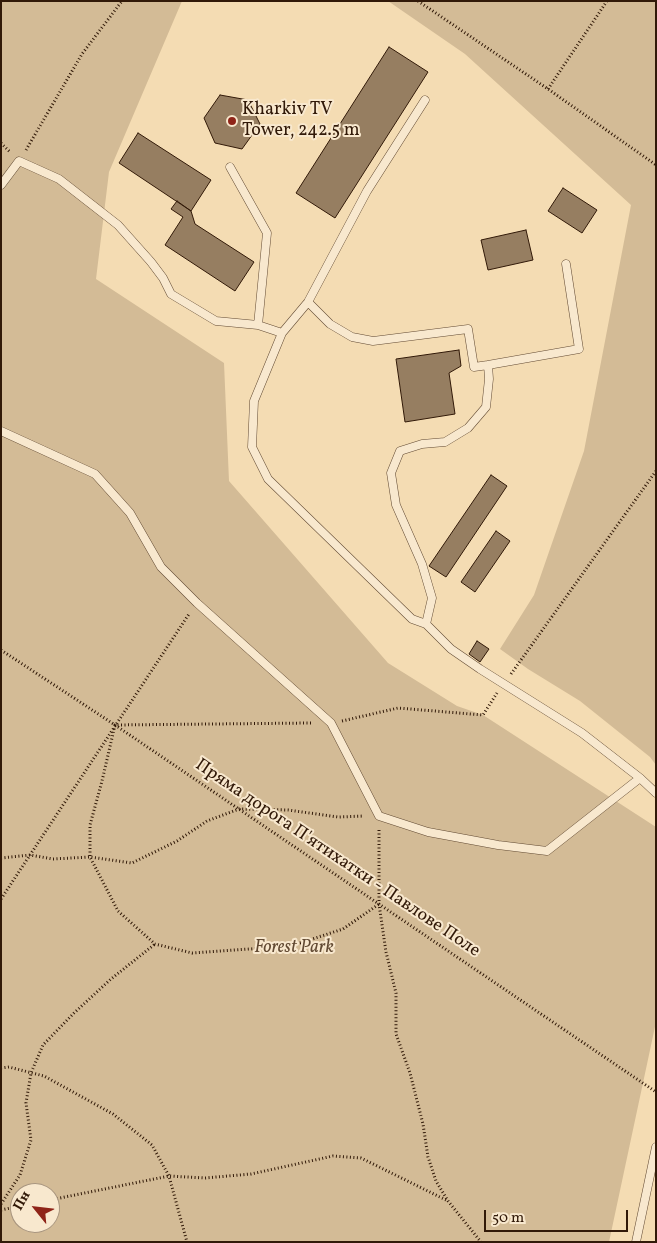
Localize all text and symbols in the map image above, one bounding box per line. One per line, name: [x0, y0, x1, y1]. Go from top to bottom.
place label: Kharkiv TV Tower, 242.5 m: [242, 100, 360, 142]
marker: Kharkiv TV Tower, 242.5 m: [226, 115, 238, 127]
street label: Пряма дорога П'ятихатки - Павлове Поле: [190, 755, 484, 963]
park label: Forest Park: [254, 938, 334, 960]
north arrow: [10, 1183, 60, 1233]
text: Пн: [9, 1188, 35, 1214]
scale bar: [487, 1200, 631, 1232]
text: 50 m: [492, 1208, 524, 1229]

